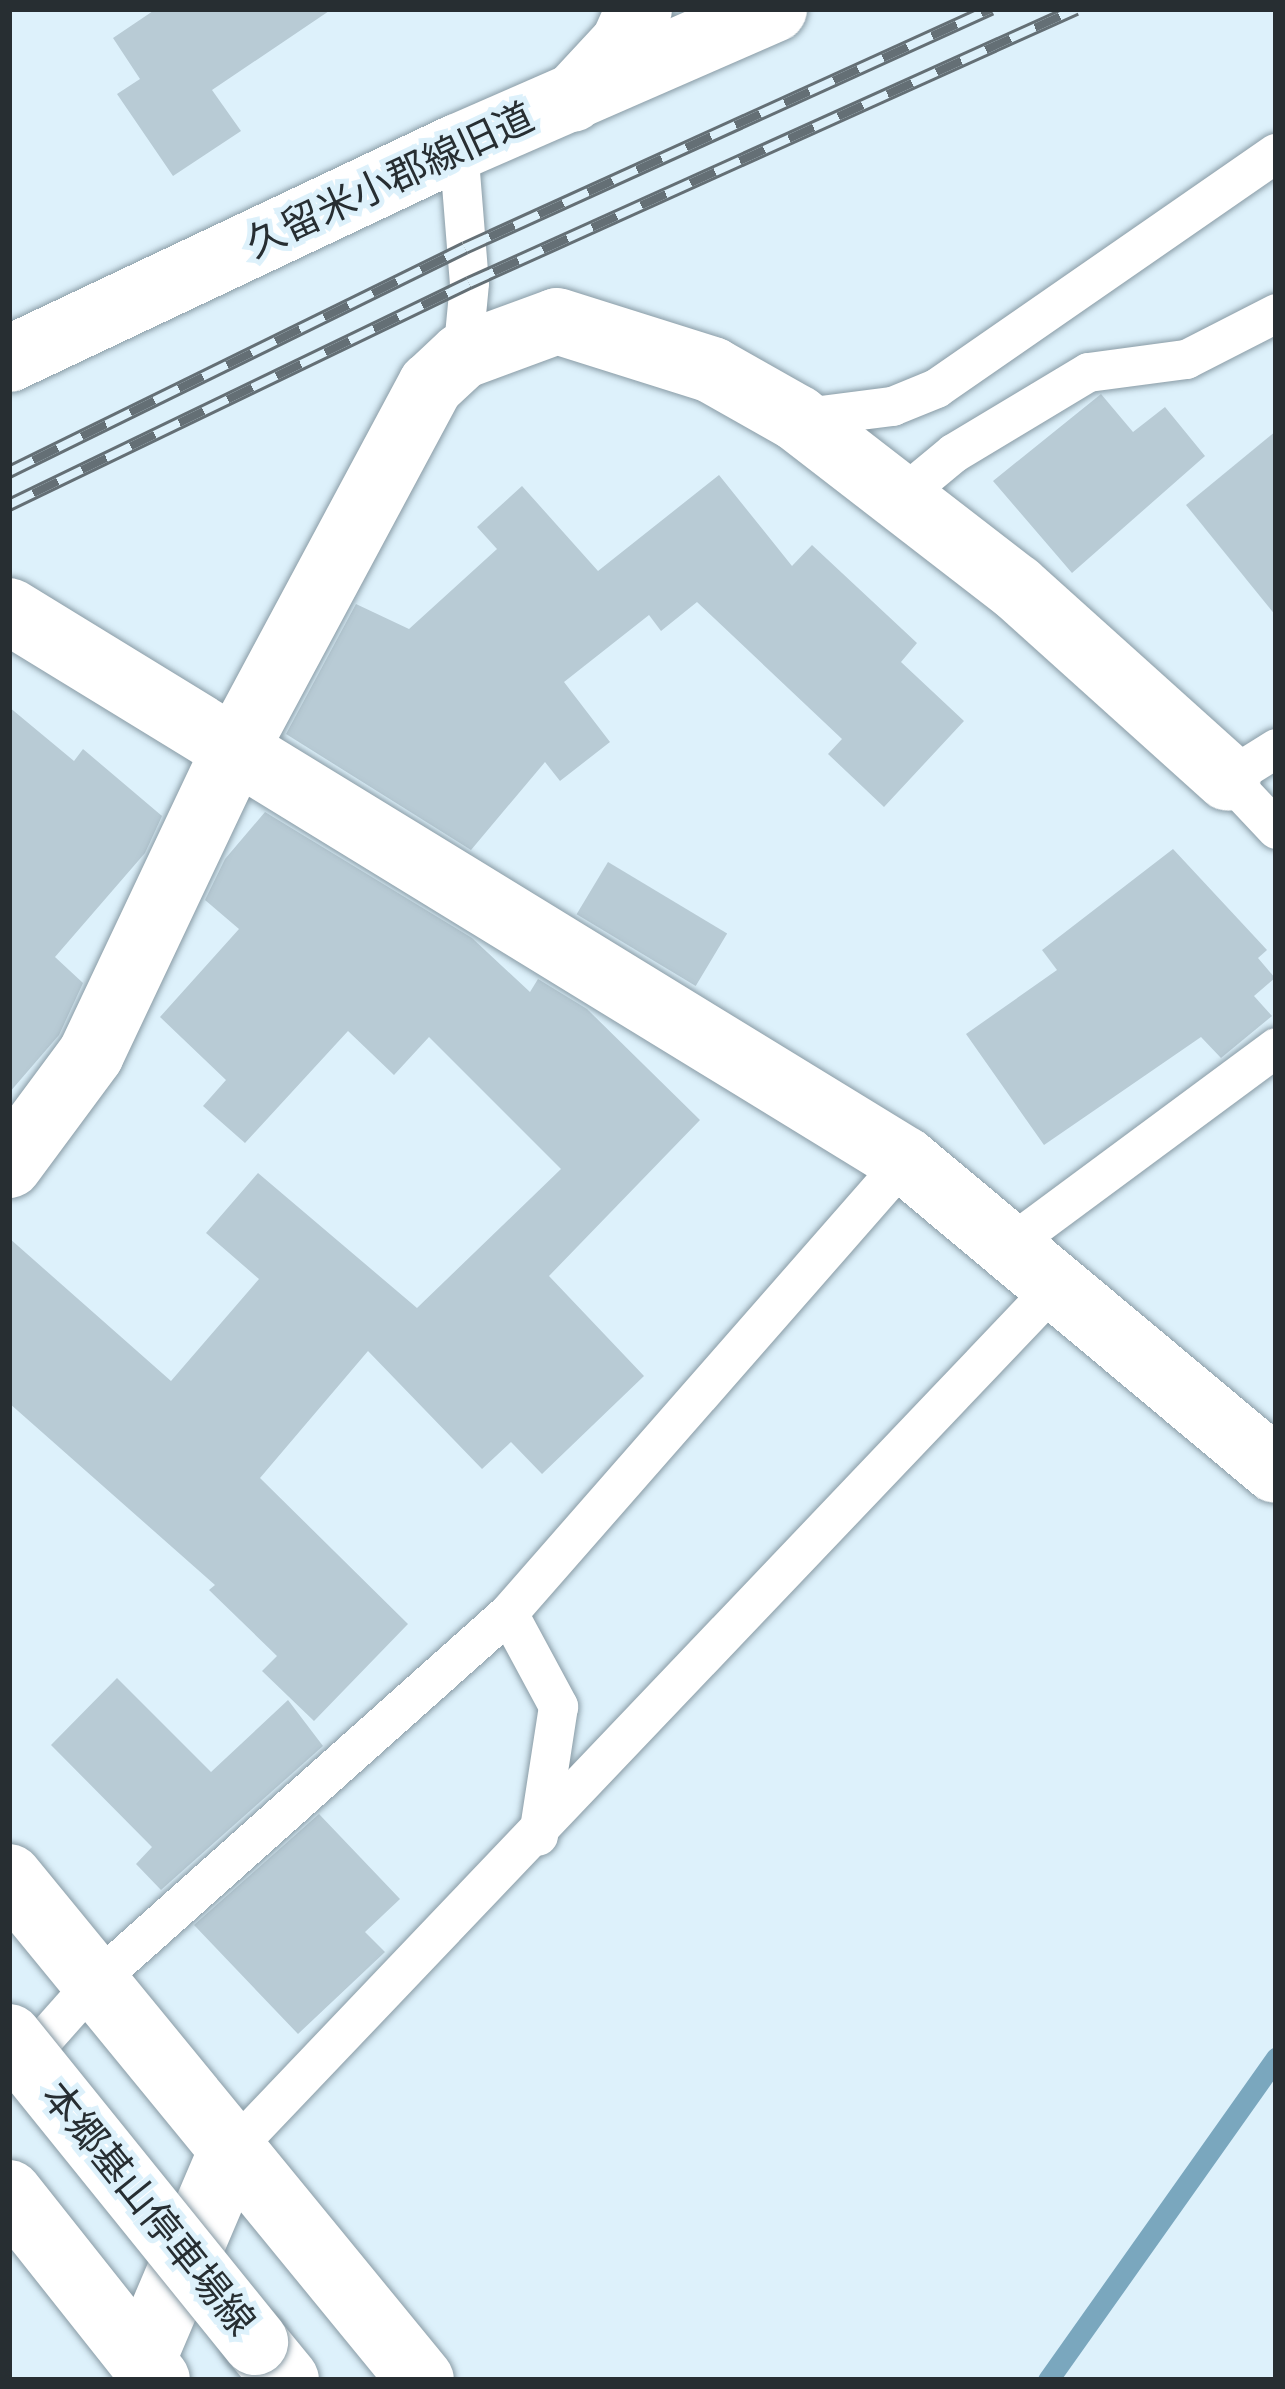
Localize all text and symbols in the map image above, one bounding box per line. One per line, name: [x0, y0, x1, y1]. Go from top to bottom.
street label: 久留米小郡線旧道: [239, 94, 541, 268]
street label: 本郷基山停車場線: [32, 2073, 264, 2345]

